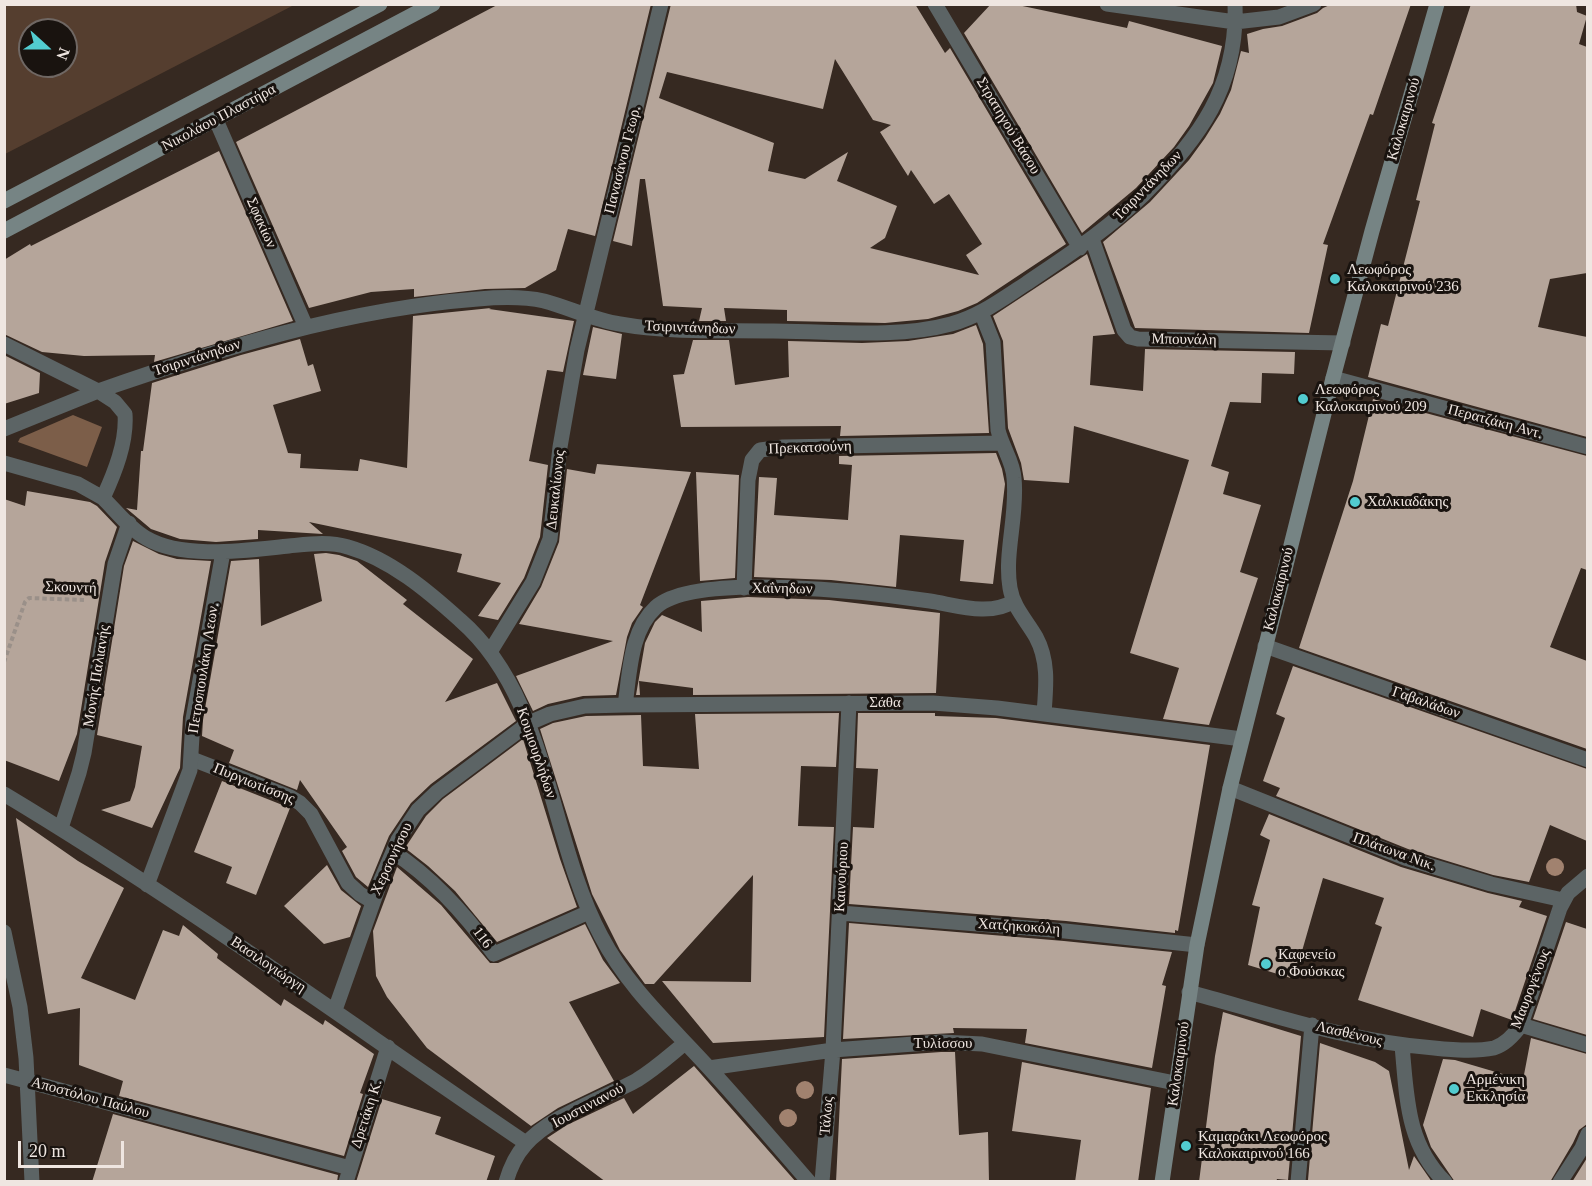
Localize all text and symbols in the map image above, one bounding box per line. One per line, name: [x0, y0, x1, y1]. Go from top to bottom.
north arrow: [18, 18, 78, 78]
text: N: [53, 45, 73, 62]
street label: Στρατηγού Βάσου: [972, 74, 1044, 178]
street label: Καλοκαιρινού: [1384, 75, 1424, 163]
street label: Νικολάου Πλαστήρα: [159, 80, 279, 156]
street label: Πανασάνου Γεωρ.: [601, 104, 645, 216]
street label: Τσιριντάνηδων: [1110, 147, 1186, 225]
street label: Σφακίων: [242, 195, 280, 251]
place label: Λεωφόρος Καλοκαιρινού 236: [1347, 261, 1459, 296]
marker: Λεωφόρος Καλοκαιρινού 236: [1328, 272, 1342, 286]
street label: Τσιριντάνηδων: [644, 317, 736, 339]
street label: Μπουνάλη: [1151, 330, 1217, 350]
street label: Τσιριντάνηδων: [151, 335, 243, 381]
place label: Λεωφόρος Καλοκαιρινού 209: [1315, 381, 1427, 416]
marker: Λεωφόρος Καλοκαιρινού 209: [1296, 392, 1310, 406]
street label: Περατζάκη Αντ.: [1446, 401, 1544, 443]
street label: Πρεκατσούνη: [768, 438, 852, 458]
street label: Δευκαλίωνος: [543, 449, 569, 531]
place label: Χαλκιαδάκης: [1367, 493, 1449, 511]
marker: Χαλκιαδάκης: [1348, 495, 1362, 509]
street label: Καλοκαιρινού: [1260, 545, 1298, 633]
street label: Σκουντή: [45, 578, 97, 598]
street label: Χαΐνηδων: [751, 579, 813, 599]
street label: Πετροπουλάκη Λεων.: [185, 601, 223, 735]
street label: Μονής Παλιανής: [80, 624, 114, 728]
street label: Γαβαλάδων: [1390, 683, 1462, 723]
street label: Σάθα: [869, 694, 901, 712]
street label: Κουμουρλήδων: [512, 705, 560, 801]
street label: Πυργιωτίσσης: [211, 759, 297, 809]
street label: Χερσονήσου: [367, 820, 417, 898]
street label: Πλάτωνα Νικ.: [1350, 829, 1438, 875]
street label: Καινούριου: [831, 841, 853, 913]
street label: Χατζηκοκόλη: [977, 915, 1061, 939]
street label: 116: [468, 924, 496, 952]
street label: Βασιλογιώργη: [227, 933, 309, 997]
place label: Καφενείο ο Φούσκας: [1278, 946, 1344, 981]
street label: Μαυρογένους: [1508, 946, 1554, 1032]
marker: Καφενείο ο Φούσκας: [1259, 957, 1273, 971]
street label: Λασθένους: [1314, 1018, 1384, 1050]
street label: Καλοκαιρινού: [1164, 1020, 1194, 1108]
street label: Τυλίσσου: [914, 1035, 972, 1053]
place label: Αρμένικη Εκκλησία: [1466, 1071, 1525, 1106]
street label: Αποστόλου Παύλου: [29, 1074, 151, 1122]
street label: Δρετάκη Κ.: [347, 1077, 387, 1151]
street label: Ιουστινιανού: [549, 1080, 627, 1132]
marker: Αρμένικη Εκκλησία: [1447, 1082, 1461, 1096]
street label: Τάλως: [816, 1096, 838, 1136]
place label: Καμαράκι Λεωφόρος Καλοκαιρινού 166: [1198, 1128, 1327, 1163]
scale bar: [21, 1129, 128, 1167]
marker: Καμαράκι Λεωφόρος Καλοκαιρινού 166: [1179, 1139, 1193, 1153]
text: 20 m: [29, 1141, 66, 1161]

